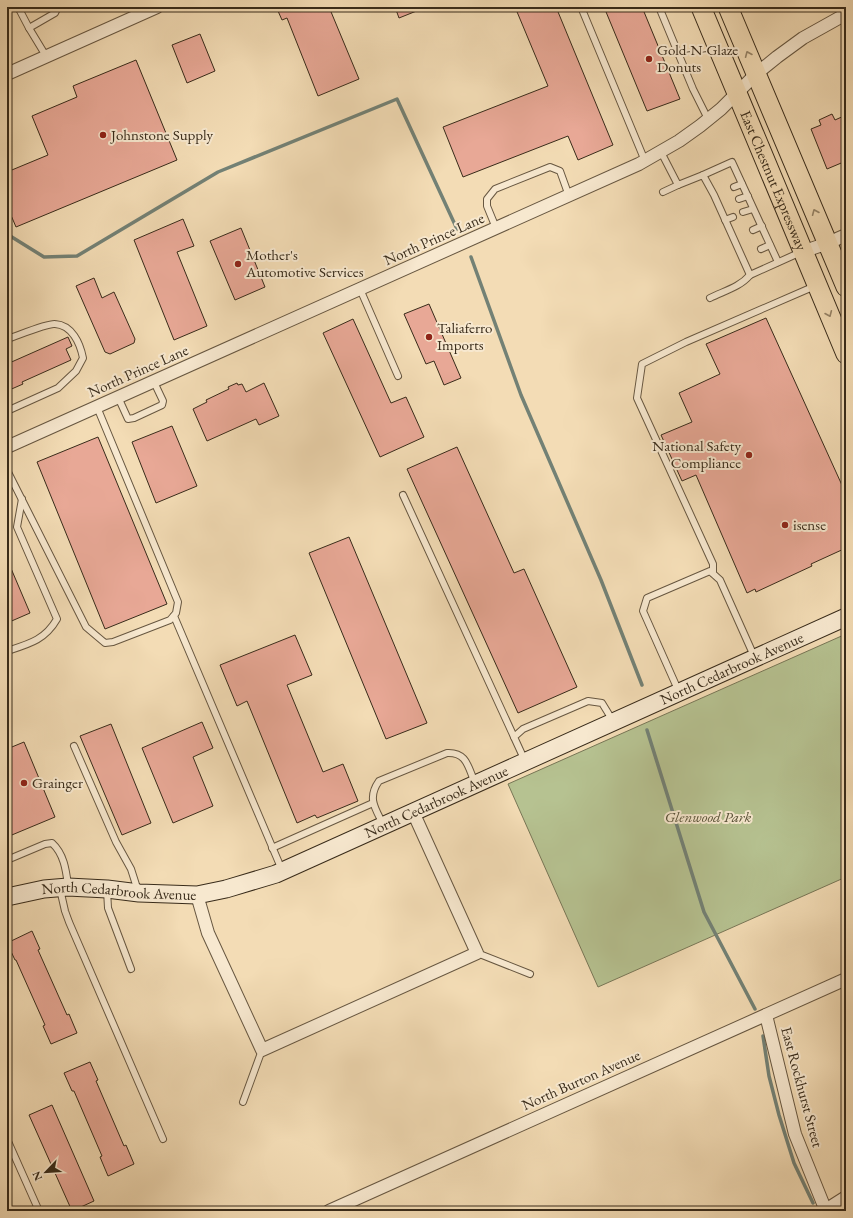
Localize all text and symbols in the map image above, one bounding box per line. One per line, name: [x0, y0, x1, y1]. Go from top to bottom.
place label: Gold-N-Glaze Donuts: [657, 40, 738, 76]
one-way arrow: [744, 51, 752, 58]
marker: Gold-N-Glaze Donuts: [644, 54, 654, 64]
street label: East Chestnut Expressway: [736, 107, 812, 253]
place label: Johnstone Supply: [109, 125, 214, 144]
marker: Johnstone Supply: [98, 130, 108, 140]
street label: North Prince Lane: [381, 208, 487, 269]
one-way arrow: [812, 209, 820, 217]
place label: Mother's Automotive Services: [245, 245, 364, 281]
marker: Mother's Automotive Services: [233, 259, 243, 269]
one-way arrow: [824, 310, 832, 318]
place label: Taliaferro Imports: [437, 318, 492, 354]
marker: Taliaferro Imports: [424, 332, 434, 342]
street label: North Prince Lane: [85, 340, 191, 401]
place label: National Safety Compliance: [652, 436, 741, 472]
marker: National Safety Compliance: [744, 450, 754, 460]
place label: isense: [793, 515, 826, 534]
marker: isense: [780, 520, 790, 530]
street label: North Cedarbrook Avenue: [657, 627, 806, 709]
street label: North Cedarbrook Avenue: [361, 761, 511, 842]
place label: Grainger: [32, 773, 83, 792]
marker: Grainger: [19, 778, 29, 788]
park label: Glenwood Park: [665, 807, 751, 826]
street label: North Cedarbrook Avenue: [41, 877, 197, 904]
street label: East Rockhurst Street: [777, 1025, 828, 1150]
street label: North Burton Avenue: [519, 1045, 643, 1114]
north arrow: [26, 1152, 66, 1192]
text: N: [29, 1169, 45, 1183]

